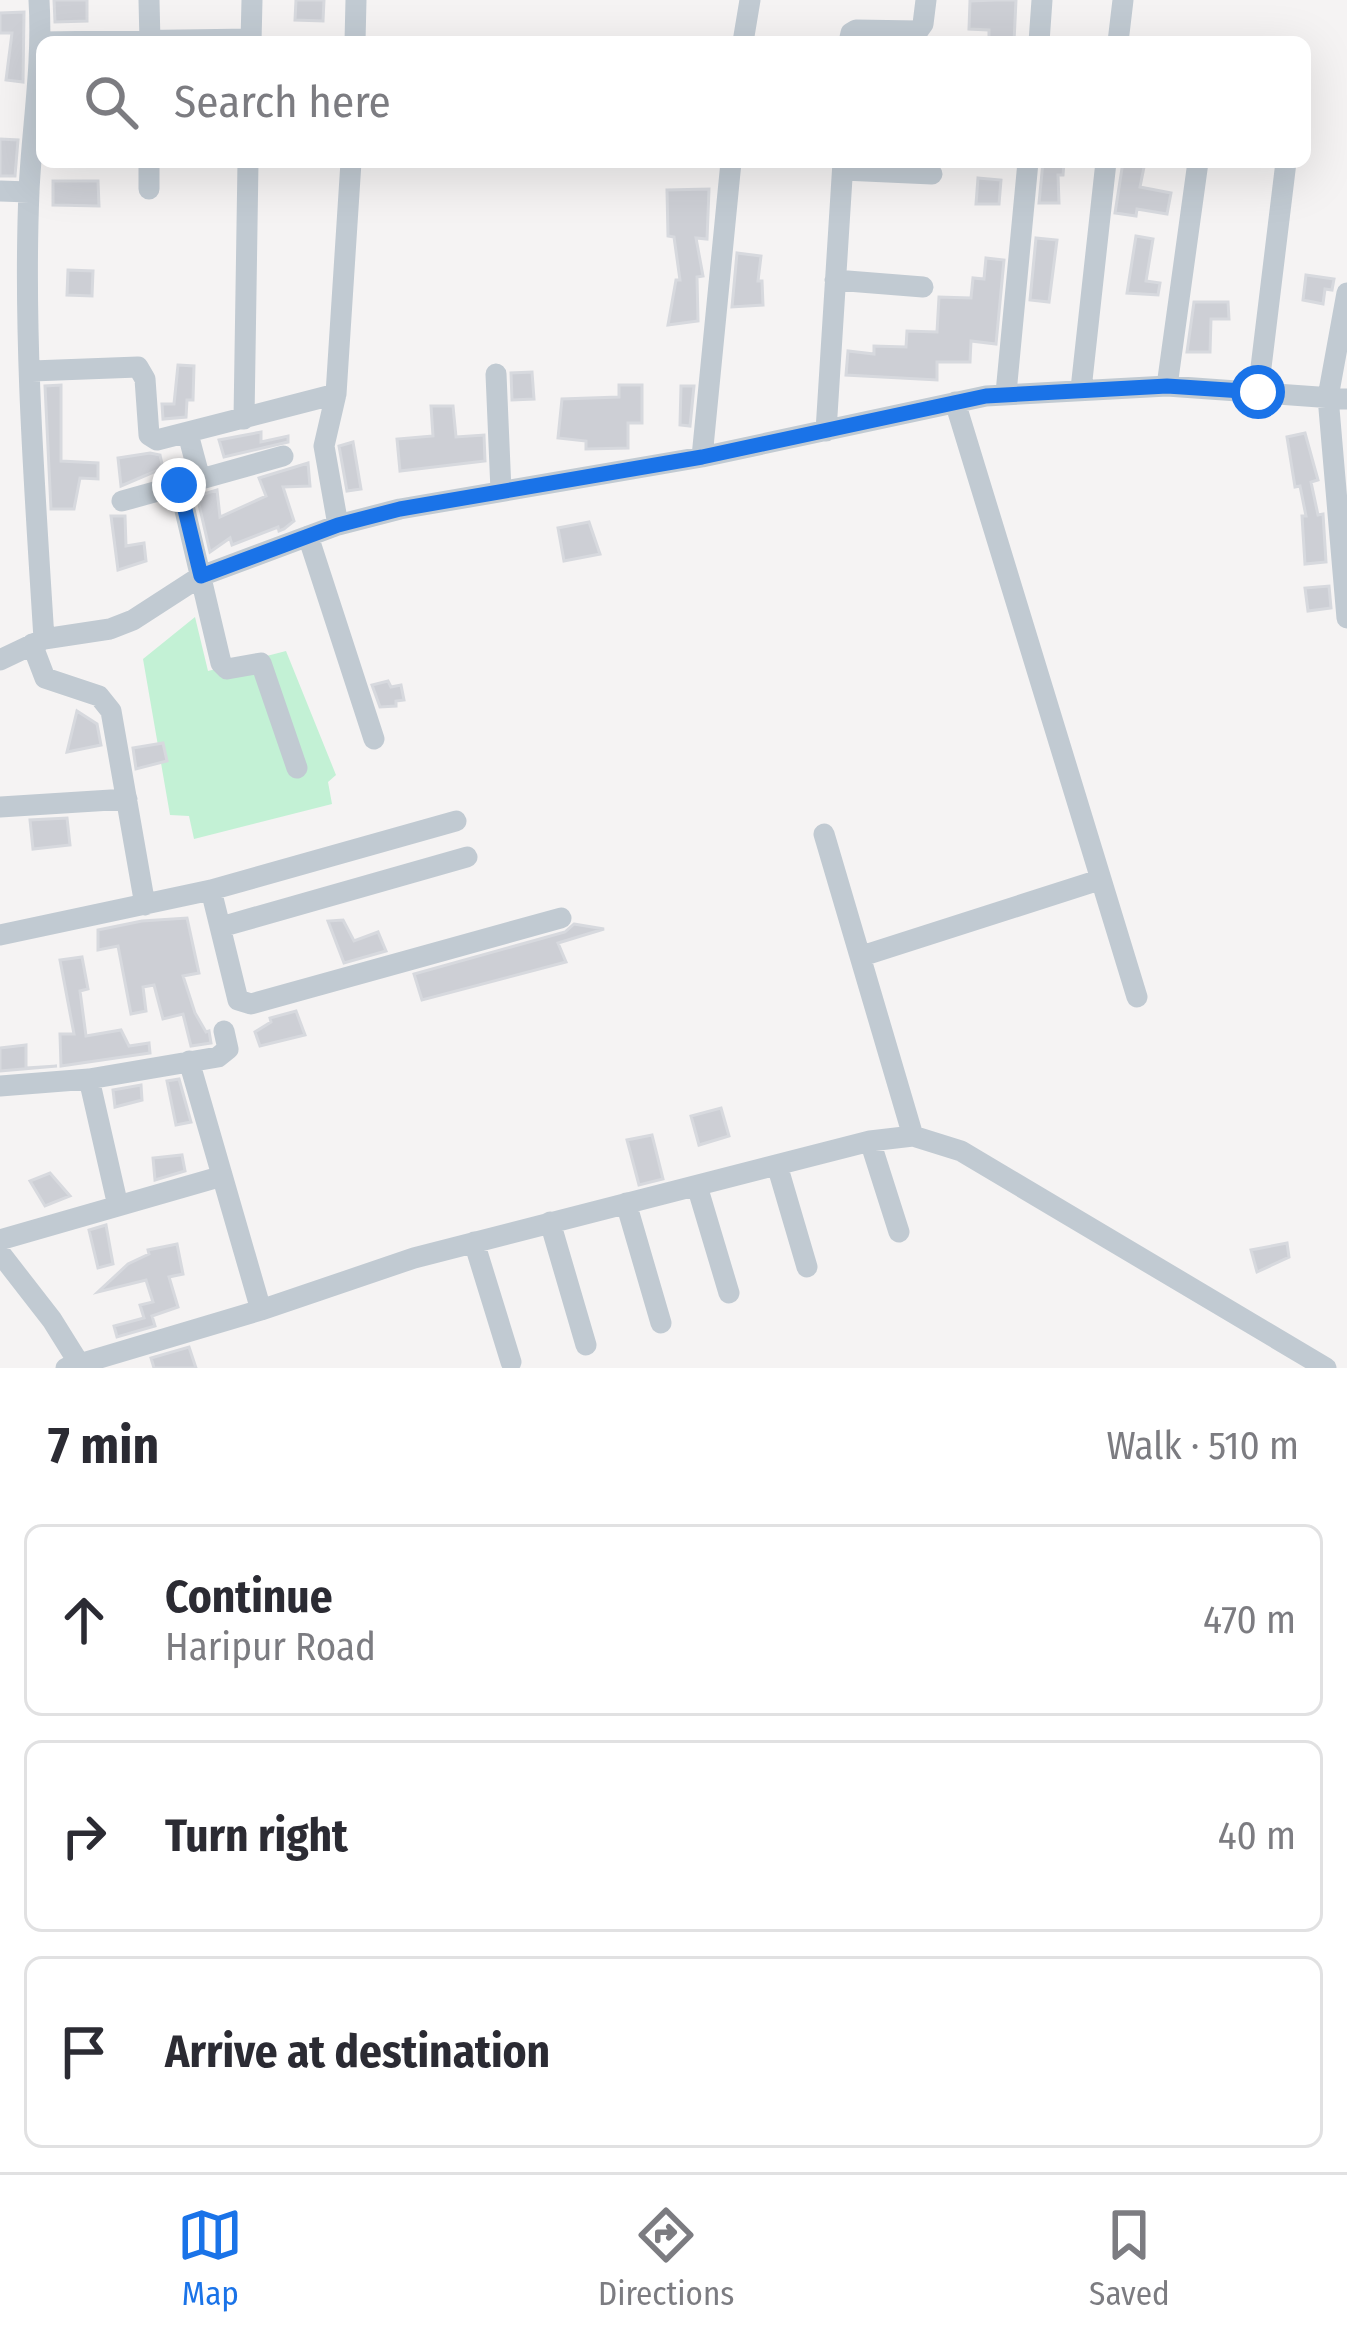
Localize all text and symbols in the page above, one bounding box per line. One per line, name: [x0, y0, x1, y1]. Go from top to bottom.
search box: [36, 36, 1311, 168]
icon: search: [78, 69, 144, 135]
text: Search here: [174, 75, 391, 129]
route start: [1231, 365, 1285, 419]
route end: [152, 458, 206, 512]
text: 7 min: [48, 1415, 159, 1477]
text: Walk · 510 m: [1106, 1423, 1299, 1469]
text: Continue: [165, 1570, 333, 1624]
icon: ahead: [51, 1587, 117, 1653]
text: 470 m: [1203, 1597, 1296, 1643]
text: Haripur Road: [165, 1624, 376, 1670]
icon: right: [51, 1803, 117, 1869]
text: Turn right: [165, 1809, 348, 1863]
text: 40 m: [1218, 1813, 1296, 1859]
icon: arrive: [51, 2019, 117, 2085]
text: Arrive at destination: [165, 2025, 550, 2079]
tab: Map: [177, 2202, 243, 2314]
tab: Directions: [598, 2202, 734, 2314]
tab: Saved: [1089, 2202, 1170, 2314]

